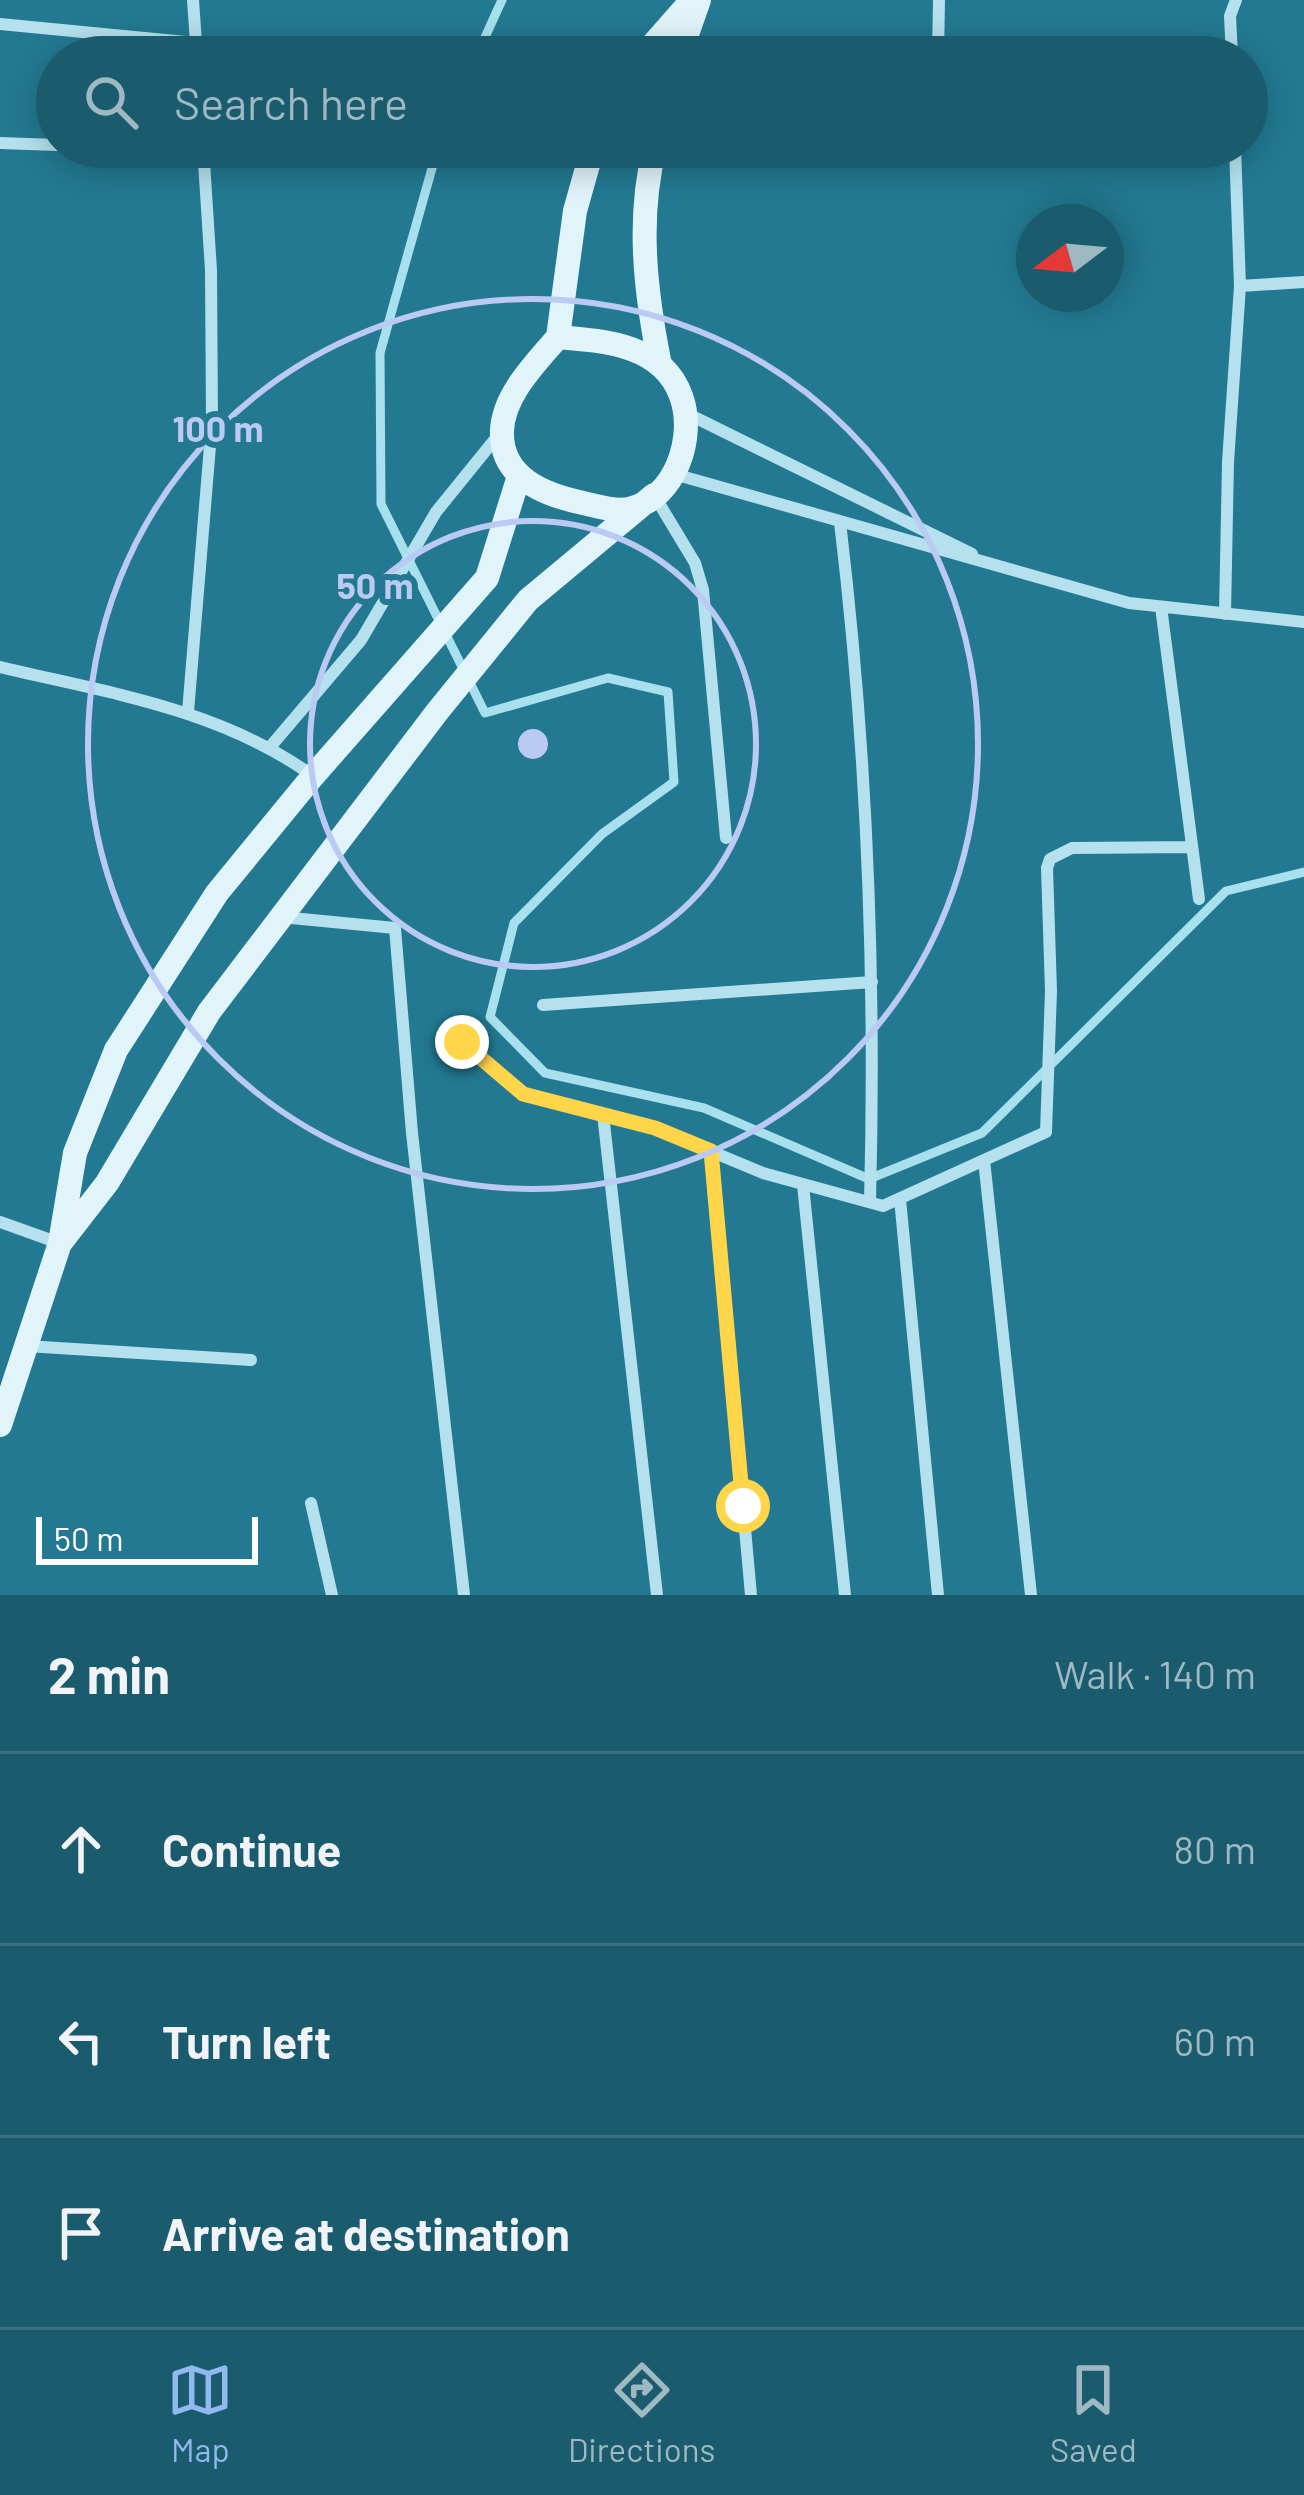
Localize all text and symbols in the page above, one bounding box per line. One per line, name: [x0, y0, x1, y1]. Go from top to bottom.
search box: [36, 36, 1268, 168]
icon: search: [78, 69, 144, 135]
text: Search here: [174, 75, 408, 129]
north arrow: [1016, 204, 1124, 312]
text: 100 m: [172, 406, 264, 449]
text: 50 m: [336, 563, 414, 606]
centre of rings: [512, 723, 554, 765]
route end: [435, 1015, 489, 1069]
route start: [716, 1479, 770, 1533]
scale bar: [36, 1511, 258, 1564]
text: 50 m: [54, 1518, 124, 1558]
text: 2 min: [48, 1643, 170, 1704]
text: Walk · 140 m: [1054, 1650, 1256, 1697]
icon: ahead: [48, 1816, 114, 1882]
text: Continue: [162, 1822, 341, 1876]
text: 80 m: [1174, 1825, 1256, 1872]
icon: left: [48, 2008, 114, 2074]
text: Turn left: [162, 2014, 331, 2068]
text: 60 m: [1174, 2017, 1256, 2064]
icon: arrive: [48, 2200, 114, 2266]
text: Arrive at destination: [162, 2206, 570, 2260]
tab: Map: [167, 2357, 233, 2469]
tab: Directions: [568, 2357, 715, 2469]
tab: Saved: [1050, 2357, 1137, 2469]

